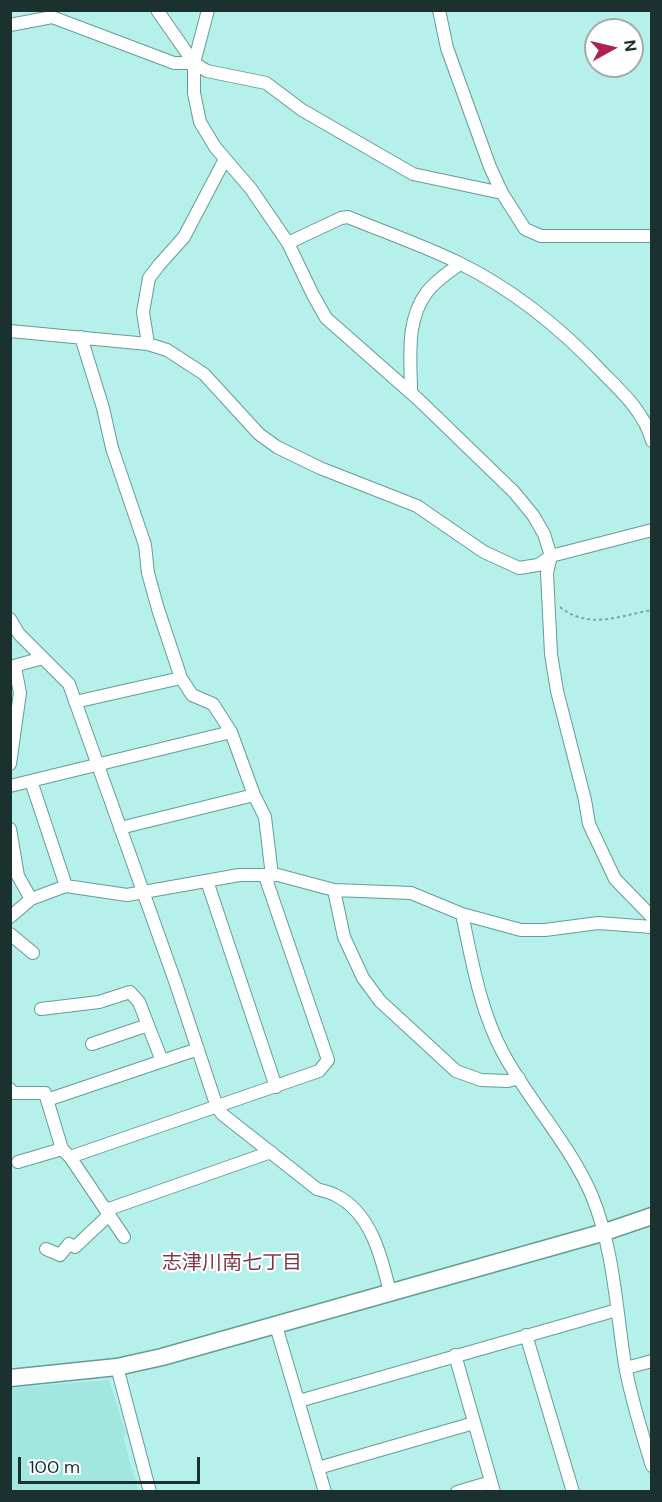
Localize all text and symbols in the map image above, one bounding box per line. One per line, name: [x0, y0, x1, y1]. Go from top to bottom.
north arrow: [584, 18, 644, 78]
text: N: [619, 38, 642, 53]
district label: 志津川南七丁目: [162, 1252, 302, 1276]
scale bar: [21, 1445, 202, 1483]
text: 100 m: [29, 1455, 80, 1479]

